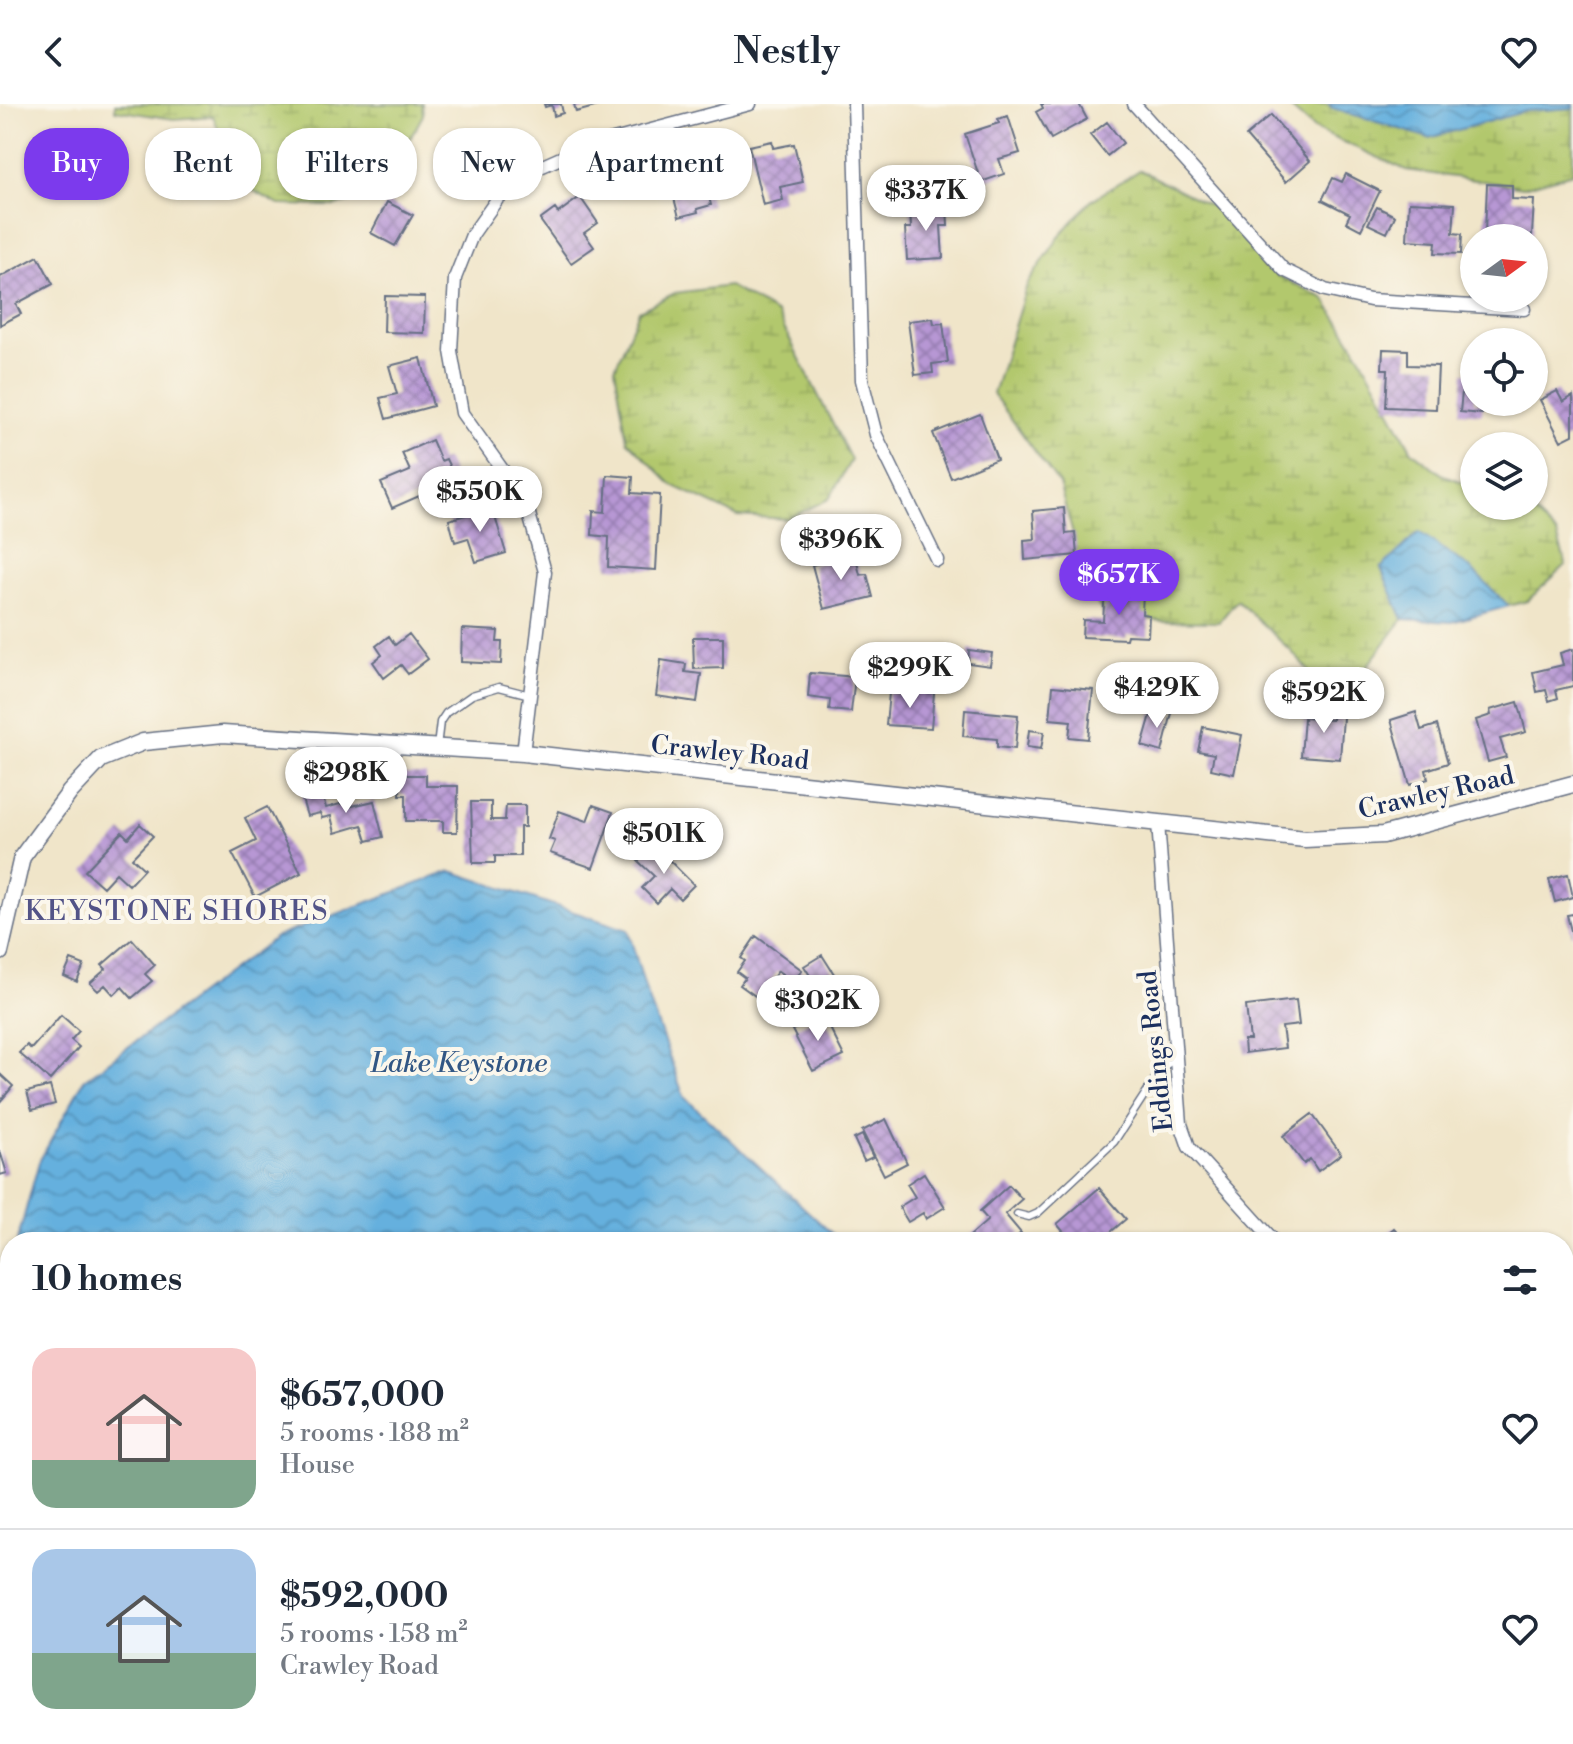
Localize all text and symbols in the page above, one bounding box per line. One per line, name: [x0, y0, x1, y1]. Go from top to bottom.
icon: back: [32, 30, 76, 74]
text: Nestly: [733, 30, 840, 75]
icon: heart: [1497, 30, 1541, 74]
chip: Buy: [24, 128, 129, 200]
chip: Rent: [145, 128, 261, 200]
chip: Filters: [277, 128, 417, 200]
chip: New: [433, 128, 543, 200]
chip: Apartment: [559, 128, 752, 200]
pin: $337K: [870, 165, 982, 233]
text: $337K: [885, 175, 967, 207]
north arrow: [1460, 224, 1548, 312]
map controls: [1460, 224, 1548, 520]
button: locate: [1460, 328, 1548, 416]
button: layers: [1460, 432, 1548, 520]
pin: $550K: [424, 466, 536, 534]
text: $550K: [436, 476, 524, 508]
pin: $396K: [785, 514, 897, 582]
text: $396K: [799, 524, 883, 556]
pin: $657K: [1063, 549, 1175, 617]
text: $657K: [1077, 559, 1161, 591]
pin: $299K: [854, 642, 966, 710]
text: $299K: [867, 652, 953, 684]
pin: $429K: [1101, 662, 1213, 730]
pin: $592K: [1268, 667, 1380, 735]
text: $429K: [1114, 672, 1200, 704]
text: $592K: [1281, 677, 1367, 709]
street label: Crawley Road: [649, 729, 811, 777]
pin: $298K: [290, 747, 402, 815]
text: $298K: [303, 757, 389, 789]
street label: Crawley Road: [1355, 759, 1517, 826]
pin: $501K: [608, 808, 720, 876]
text: $501K: [622, 818, 706, 850]
district label: KEYSTONE SHORES: [24, 894, 330, 929]
street label: Eddings Road: [1132, 968, 1180, 1133]
pin: $302K: [762, 975, 874, 1043]
text: $302K: [774, 985, 862, 1017]
water label: Lake Keystone: [370, 1046, 547, 1081]
icon: filters: [1498, 1258, 1542, 1302]
text: 10 homes: [32, 1259, 182, 1301]
text: $657,000: [280, 1375, 445, 1417]
icon: home: [96, 1380, 192, 1476]
icon: heart: [1498, 1406, 1542, 1450]
text: 5 rooms · 188 m²: [280, 1417, 469, 1449]
text: House: [280, 1449, 355, 1481]
text: $592,000: [280, 1576, 449, 1618]
icon: home: [96, 1581, 192, 1677]
icon: heart: [1498, 1607, 1542, 1651]
text: 5 rooms · 158 m²: [280, 1618, 468, 1650]
text: Crawley Road: [280, 1650, 439, 1682]

